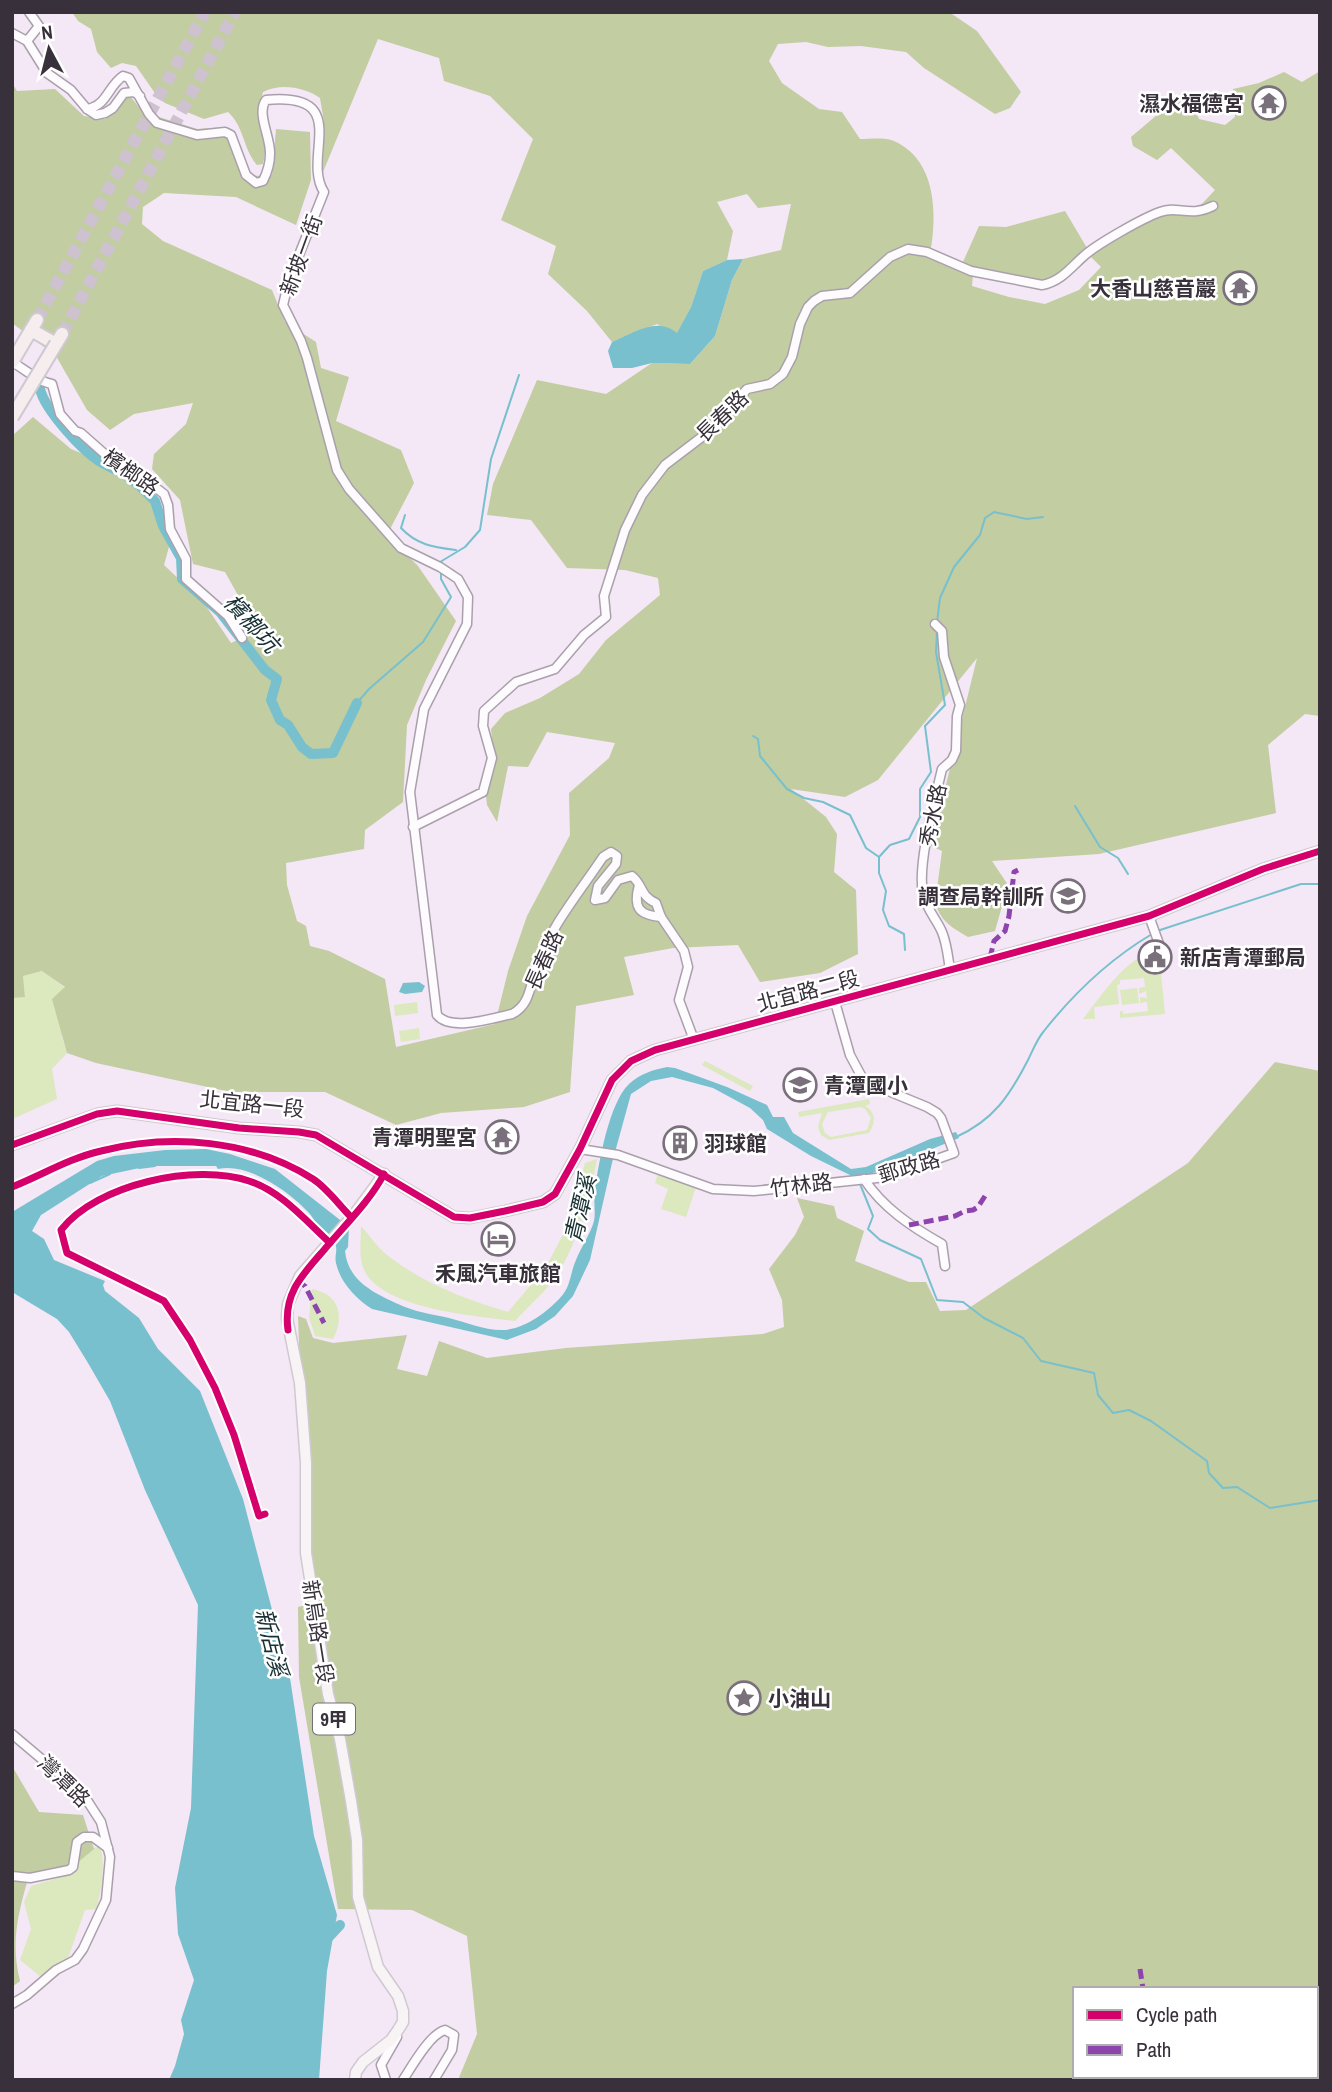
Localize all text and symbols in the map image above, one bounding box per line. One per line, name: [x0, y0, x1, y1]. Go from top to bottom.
north arrow: [14, 14, 84, 84]
text: N: [40, 19, 54, 46]
temple icon: 濕水福德宮: [1250, 84, 1288, 122]
place label: 濕水福德宮: [1139, 89, 1244, 118]
street label: 新坡一街: [273, 211, 329, 299]
temple icon: 大香山慈音巖: [1221, 269, 1259, 307]
place label: 大香山慈音巖: [1090, 274, 1216, 303]
street label: 長春路: [689, 384, 755, 448]
street label: 檳榔路: [97, 442, 165, 502]
water label: 檳榔坑: [217, 587, 289, 661]
street label: 秀水路: [913, 781, 953, 849]
school or university icon: 調查局幹訓所: [1049, 877, 1087, 915]
place label: 調查局幹訓所: [918, 882, 1044, 911]
street label: 長春路: [518, 925, 570, 995]
public building icon: 新店青潭郵局: [1136, 938, 1174, 976]
place label: 新店青潭郵局: [1180, 943, 1306, 972]
street label: 北宜路二段: [754, 963, 862, 1019]
school or university icon: 青潭國小: [781, 1066, 819, 1104]
place label: 青潭國小: [824, 1071, 908, 1100]
street label: 北宜路一段: [198, 1084, 306, 1124]
temple icon: 青潭明聖宮: [483, 1118, 521, 1156]
place label: 青潭明聖宮: [372, 1123, 477, 1152]
building icon: 羽球館: [661, 1124, 699, 1162]
place label: 羽球館: [704, 1129, 767, 1158]
street label: 郵政路: [875, 1144, 943, 1190]
street label: 竹林路: [768, 1167, 834, 1203]
water label: 青潭溪: [557, 1169, 604, 1246]
hotel icon: 禾風汽車旅館: [479, 1220, 517, 1258]
place label: 禾風汽車旅館: [435, 1259, 561, 1288]
street label: 新烏路一段: [295, 1578, 341, 1686]
water label: 新店溪: [249, 1605, 296, 1682]
place icon: 小油山: [725, 1679, 763, 1717]
place label: 小油山: [768, 1684, 831, 1713]
road number: 9甲: [313, 1704, 355, 1735]
street label: 灣潭路: [31, 1749, 97, 1813]
legend: [1073, 1987, 1318, 2078]
text: Cycle path: [1136, 2000, 1217, 2029]
text: Path: [1136, 2035, 1171, 2064]

